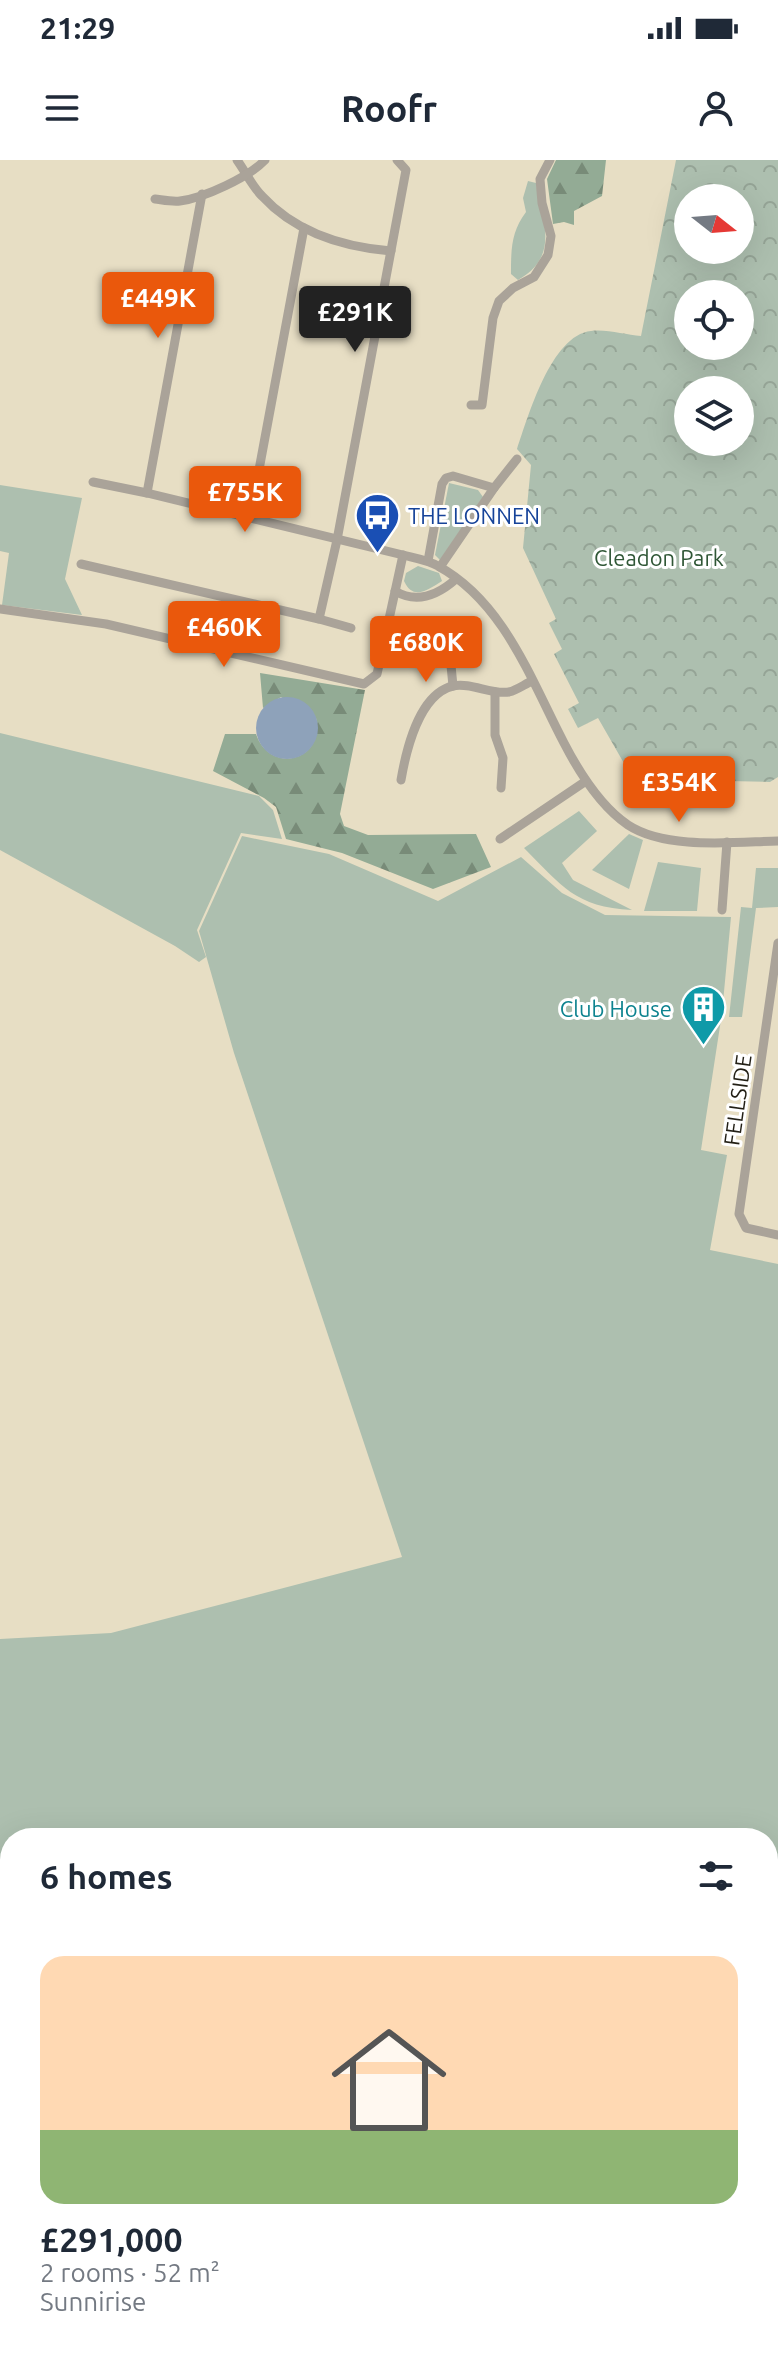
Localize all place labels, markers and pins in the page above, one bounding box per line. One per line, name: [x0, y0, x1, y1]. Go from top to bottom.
pin: £449K: [102, 272, 214, 340]
pin: £291K: [299, 286, 411, 354]
pin: £755K: [189, 466, 301, 534]
bus stop icon: THE LONNEN: [353, 491, 401, 554]
place label: THE LONNEN: [408, 503, 540, 528]
pin: £460K: [168, 601, 280, 669]
pin: £680K: [370, 616, 482, 684]
pin: £354K: [623, 756, 735, 824]
building icon: Club House: [679, 984, 727, 1047]
place label: Club House: [560, 996, 672, 1021]

